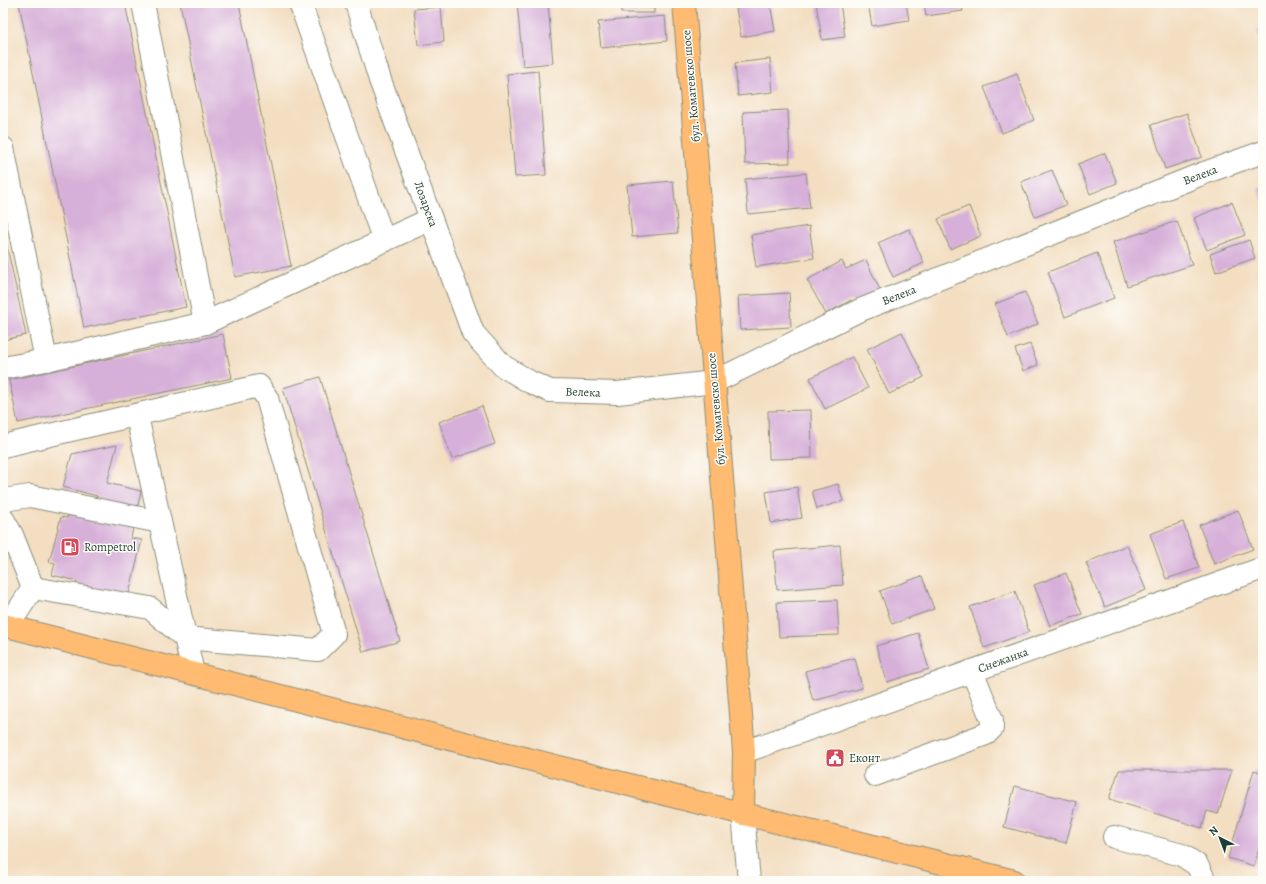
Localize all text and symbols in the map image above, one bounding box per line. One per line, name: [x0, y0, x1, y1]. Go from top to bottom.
street label: бул. Коматевско шосе: [678, 29, 704, 143]
street label: Велека: [1181, 161, 1220, 189]
street label: Лозарска: [410, 179, 442, 229]
street label: Велека: [880, 281, 919, 309]
street label: бул. Коматевско шосе: [703, 352, 729, 466]
street label: Велека: [565, 383, 601, 401]
fuel station icon: Rompetrol: [59, 536, 81, 558]
place label: Rompetrol: [84, 539, 136, 555]
street label: Снежанка: [976, 643, 1031, 676]
public building icon: Еконт: [824, 747, 846, 769]
place label: Еконт: [849, 750, 881, 766]
north arrow: [1200, 818, 1240, 858]
text: N: [1206, 823, 1222, 839]

